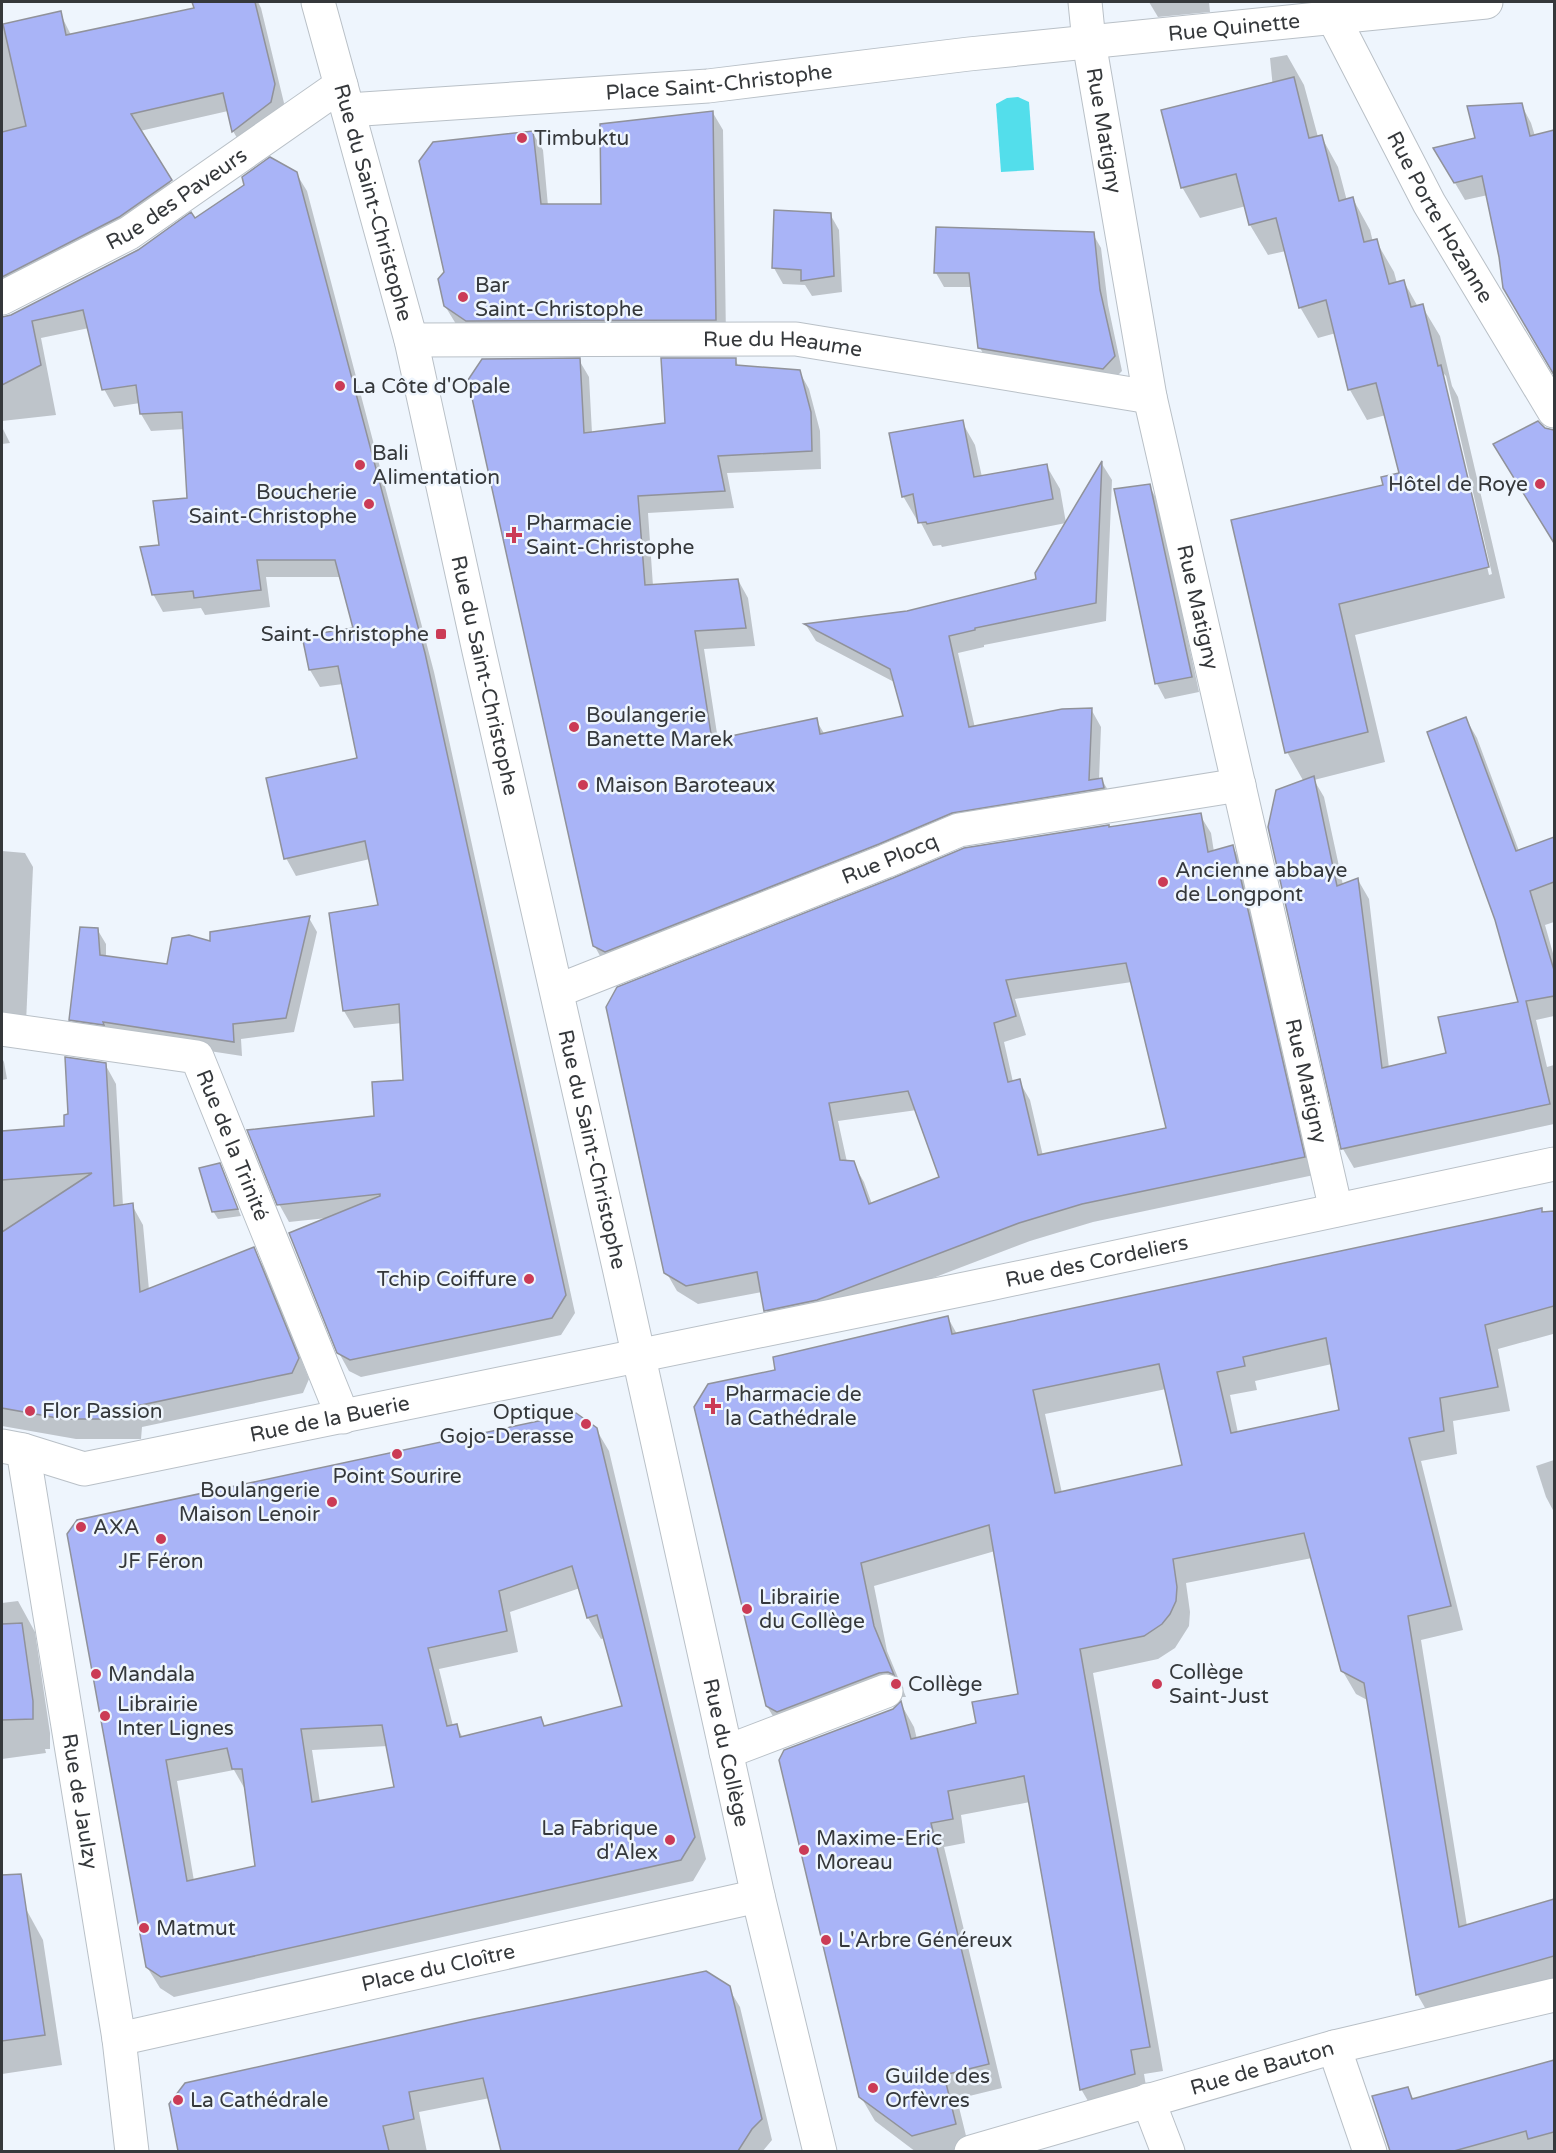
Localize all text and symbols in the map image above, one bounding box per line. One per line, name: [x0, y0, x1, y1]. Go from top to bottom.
street label: Rue Quinette: [1167, 8, 1301, 46]
street label: Place Saint-Christophe: [605, 58, 834, 105]
street label: Rue Matigny: [1081, 66, 1127, 195]
street label: Rue du Saint-Christophe: [329, 81, 418, 324]
place label: Timbuktu: [534, 126, 629, 151]
street label: Rue Porte Hozanne: [1382, 127, 1499, 307]
marker: Timbuktu: [515, 131, 529, 145]
street label: Rue des Paveurs: [102, 142, 252, 255]
place label: Bar Saint-Christophe: [475, 273, 643, 322]
marker: Bar Saint-Christophe: [456, 290, 470, 304]
street label: Rue du Heaume: [703, 327, 864, 362]
place label: La Côte d'Opale: [352, 374, 511, 399]
marker: La Côte d'Opale: [333, 379, 347, 393]
place label: Bali Alimentation: [372, 441, 500, 490]
marker: Bali Alimentation: [353, 458, 367, 472]
place label: Hôtel de Roye: [1388, 472, 1528, 497]
marker: Hôtel de Roye: [1533, 477, 1547, 491]
place label: Boucherie Saint-Christophe: [189, 480, 357, 529]
marker: Boucherie Saint-Christophe: [362, 497, 376, 511]
place label: Pharmacie Saint-Christophe: [526, 511, 694, 560]
marker: Pharmacie Saint-Christophe: [507, 528, 521, 542]
street label: Rue Matigny: [1172, 542, 1224, 672]
street label: Rue du Saint-Christophe: [446, 553, 524, 798]
place label: Saint-Christophe: [261, 622, 429, 647]
marker: Saint-Christophe: [434, 627, 448, 641]
place label: Boulangerie Banette Marek: [586, 703, 733, 752]
marker: Boulangerie Banette Marek: [567, 720, 581, 734]
place label: Maison Baroteaux: [595, 773, 776, 798]
marker: Maison Baroteaux: [576, 778, 590, 792]
street label: Rue Plocq: [838, 828, 942, 890]
place label: Ancienne abbaye de Longpont: [1175, 858, 1348, 907]
marker: Ancienne abbaye de Longpont: [1156, 875, 1170, 889]
street label: Rue Matigny: [1280, 1016, 1333, 1146]
street label: Rue du Saint-Christophe: [553, 1027, 632, 1272]
street label: Rue de la Trinité: [191, 1066, 275, 1224]
street label: Rue des Cordeliers: [1003, 1230, 1190, 1293]
place label: Tchip Coiffure: [377, 1267, 517, 1292]
marker: Tchip Coiffure: [522, 1272, 536, 1286]
place label: Pharmacie de la Cathédrale: [725, 1382, 862, 1431]
street label: Rue de la Buerie: [248, 1390, 412, 1447]
place label: Flor Passion: [42, 1399, 162, 1424]
marker: Pharmacie de la Cathédrale: [706, 1399, 720, 1413]
place label: Optique Gojo-Derasse: [440, 1400, 574, 1449]
marker: Flor Passion: [23, 1404, 37, 1418]
marker: Optique Gojo-Derasse: [579, 1417, 593, 1431]
marker: Point Sourire: [390, 1447, 404, 1461]
place label: Point Sourire: [332, 1464, 462, 1489]
place label: Boulangerie Maison Lenoir: [179, 1478, 320, 1527]
marker: Boulangerie Maison Lenoir: [325, 1495, 339, 1509]
place label: AXA: [93, 1515, 140, 1540]
marker: AXA: [74, 1520, 88, 1534]
marker: JF Féron: [154, 1532, 168, 1546]
place label: JF Féron: [118, 1549, 204, 1574]
place label: Librairie du Collège: [759, 1585, 865, 1634]
marker: Librairie du Collège: [740, 1602, 754, 1616]
place label: Collège Saint-Just: [1169, 1660, 1269, 1709]
place label: Mandala: [108, 1662, 195, 1687]
marker: Mandala: [89, 1667, 103, 1681]
place label: Collège: [908, 1672, 983, 1697]
street label: Rue du Collège: [698, 1676, 755, 1829]
marker: Collège: [889, 1677, 903, 1691]
marker: Collège Saint-Just: [1150, 1677, 1164, 1691]
place label: Librairie Inter Lignes: [117, 1692, 234, 1741]
marker: Librairie Inter Lignes: [98, 1709, 112, 1723]
street label: Rue de Jaulzy: [57, 1732, 104, 1871]
place label: La Fabrique d'Alex: [541, 1816, 658, 1865]
place label: Maxime-Eric Moreau: [816, 1826, 942, 1875]
marker: La Fabrique d'Alex: [663, 1833, 677, 1847]
marker: Maxime-Eric Moreau: [797, 1843, 811, 1857]
place label: Matmut: [156, 1916, 236, 1941]
marker: Matmut: [137, 1921, 151, 1935]
place label: L'Arbre Généreux: [838, 1928, 1013, 1953]
marker: L'Arbre Généreux: [819, 1933, 833, 1947]
street label: Place du Cloître: [359, 1938, 517, 1997]
street label: Rue de Bauton: [1187, 2035, 1337, 2100]
place label: Guilde des Orfèvres: [885, 2064, 990, 2113]
marker: Guilde des Orfèvres: [866, 2081, 880, 2095]
place label: La Cathédrale: [190, 2088, 329, 2113]
marker: La Cathédrale: [171, 2093, 185, 2107]

